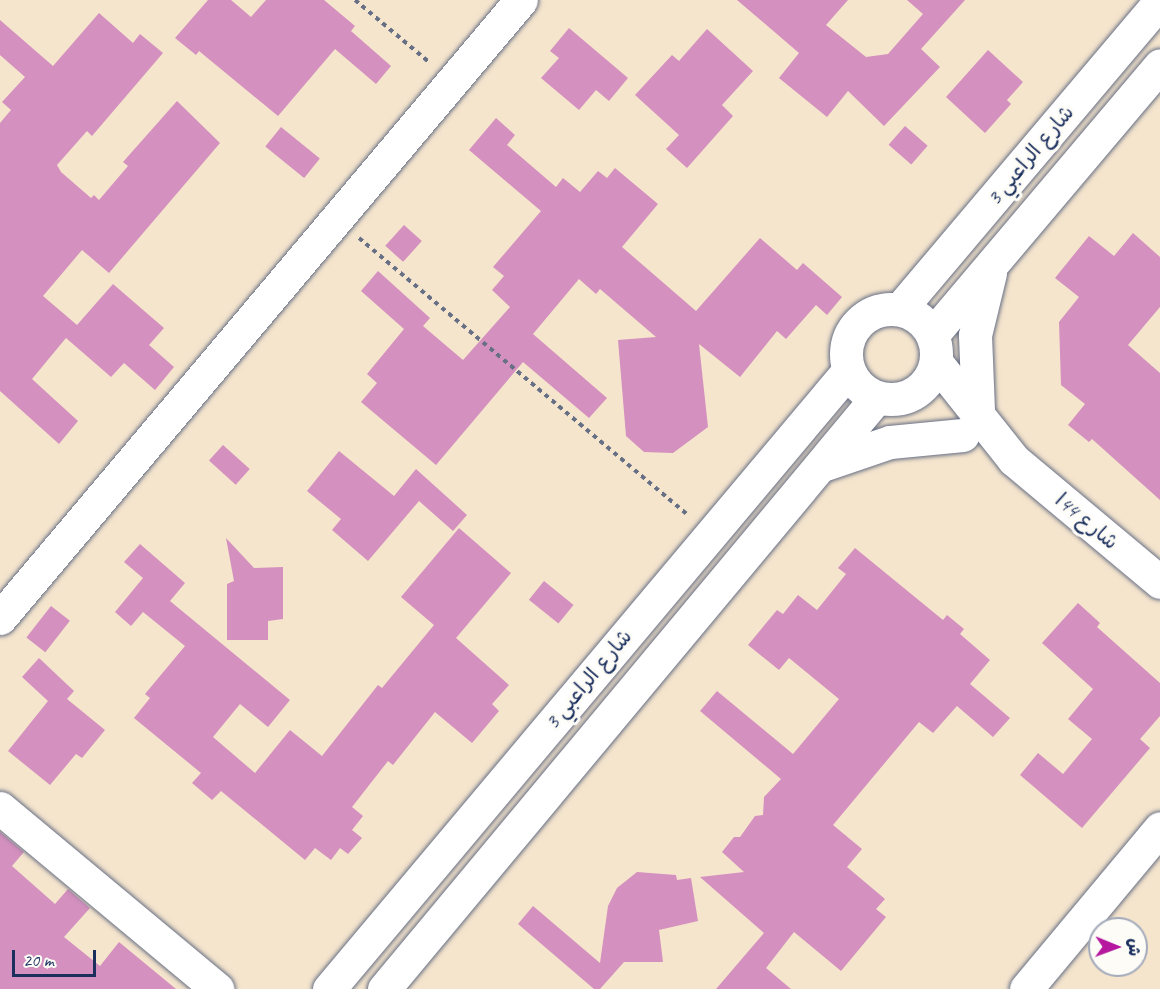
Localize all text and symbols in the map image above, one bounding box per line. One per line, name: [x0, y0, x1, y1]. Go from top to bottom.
street label: شارع الراعبي 3: [981, 100, 1079, 210]
street label: شارع 44ا: [1050, 487, 1124, 555]
street label: شارع الراعبي 3: [539, 624, 637, 734]
north arrow: [1088, 917, 1148, 977]
scale bar: [15, 938, 99, 976]
text: ش: [1124, 938, 1144, 956]
text: 20 m: [23, 949, 54, 971]

